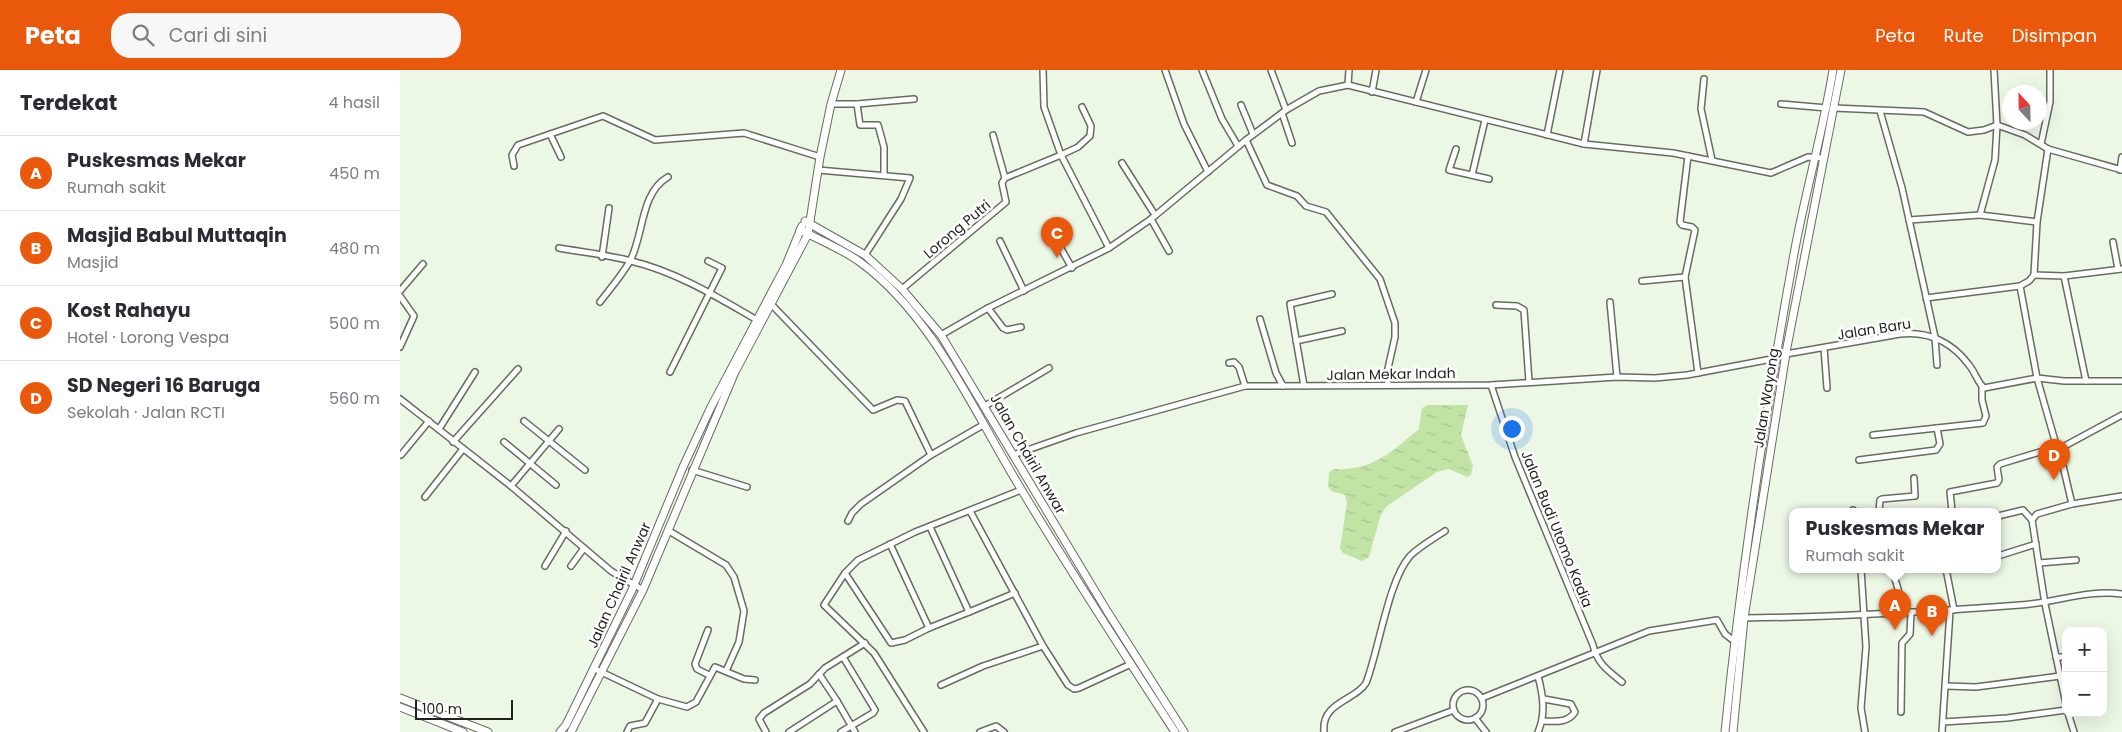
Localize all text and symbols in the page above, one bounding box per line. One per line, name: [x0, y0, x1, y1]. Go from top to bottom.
search box: [111, 13, 461, 58]
text: Peta: [25, 19, 81, 52]
icon: search: [129, 21, 157, 49]
text: Cari di sini: [169, 22, 267, 49]
text: Peta: [1875, 23, 1915, 48]
text: Rute: [1943, 23, 1984, 48]
text: Disimpan: [2012, 23, 2097, 48]
north arrow: [2002, 85, 2047, 130]
text: Terdekat: [20, 88, 117, 117]
text: 4 hasil: [328, 91, 380, 114]
text: Puskesmas Mekar: [67, 147, 246, 174]
text: A: [30, 162, 42, 185]
text: 450 m: [329, 162, 380, 185]
text: Rumah sakit: [67, 176, 166, 199]
street label: Lorong Putri: [919, 195, 995, 263]
pin: C: [1041, 217, 1073, 258]
text: Masjid Babul Muttaqin: [67, 222, 287, 249]
text: B: [31, 237, 41, 260]
text: 480 m: [329, 237, 380, 260]
text: Masjid: [67, 251, 119, 274]
text: Kost Rahayu: [67, 297, 191, 324]
text: C: [30, 312, 42, 335]
text: 500 m: [329, 312, 380, 335]
street label: Jalan Baru: [1836, 313, 1912, 345]
text: Hotel · Lorong Vespa: [67, 326, 229, 349]
street label: Jalan Wayong: [1748, 347, 1784, 449]
street label: Jalan Mekar Indah: [1326, 363, 1456, 385]
text: SD Negeri 16 Baruga: [67, 372, 260, 399]
text: D: [30, 387, 42, 410]
text: 560 m: [329, 387, 380, 410]
street label: Jalan Chairil Anwar: [985, 390, 1071, 518]
text: Sekolah · Jalan RCTI: [67, 401, 225, 424]
your location: [1499, 416, 1525, 442]
pin: D: [2038, 439, 2070, 480]
street label: Jalan Budi Utomo Kadia: [1516, 448, 1598, 610]
popup: [1789, 508, 2001, 573]
text: Puskesmas Mekar: [1806, 515, 1984, 542]
street label: Jalan Chairil Anwar: [582, 519, 656, 651]
text: Rumah sakit: [1806, 544, 1905, 567]
pin: A: [1879, 589, 1911, 630]
pin: B: [1916, 595, 1948, 636]
map controls: [2062, 627, 2107, 717]
button: +: [2062, 627, 2107, 672]
button: −: [2062, 672, 2107, 717]
scale bar: [415, 697, 512, 720]
text: 100 m: [422, 699, 462, 719]

